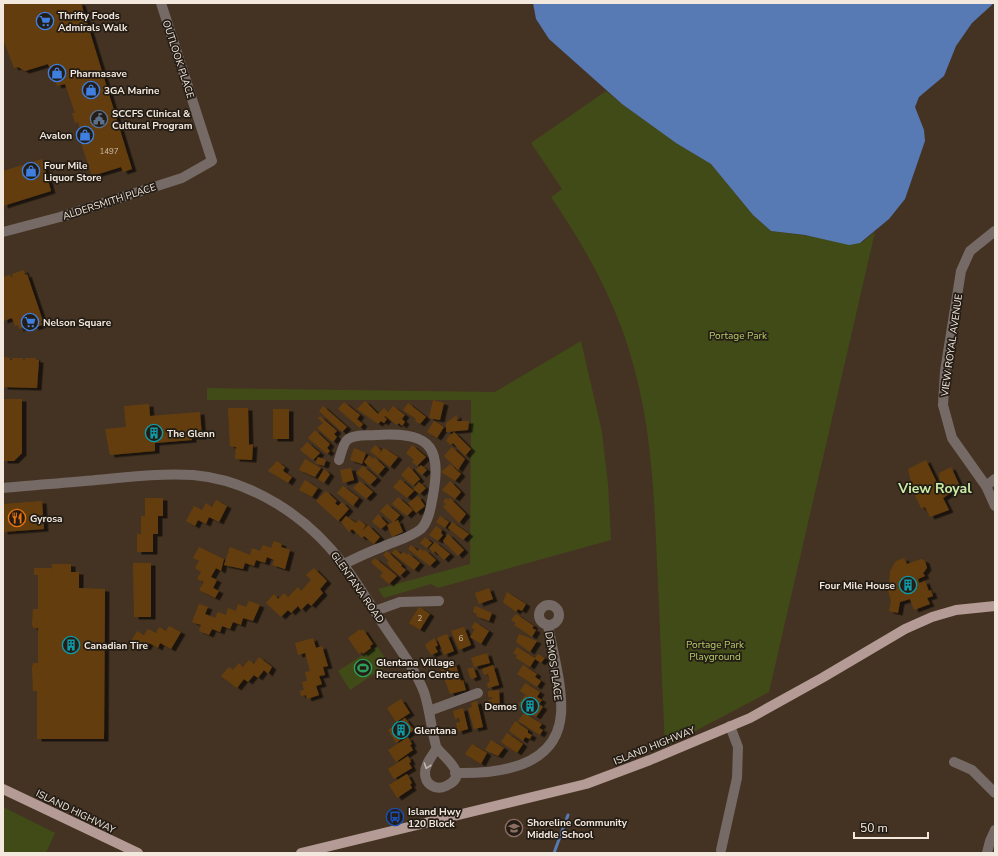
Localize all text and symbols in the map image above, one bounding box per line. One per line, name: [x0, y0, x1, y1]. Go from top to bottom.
place label: Thrifty Foods Admirals Walk: [58, 9, 128, 35]
supermarket icon: Thrifty Foods Admirals Walk: [35, 11, 55, 31]
street label: OUTLOOK PLACE: [159, 18, 197, 100]
shop icon: Pharmasave: [47, 63, 67, 83]
place label: Pharmasave: [70, 67, 127, 81]
shop icon: 3GA Marine: [81, 80, 101, 100]
place label: 3GA Marine: [104, 84, 160, 98]
place label: SCCFS Clinical & Cultural Program: [112, 107, 193, 133]
public building icon: SCCFS Clinical & Cultural Program: [89, 109, 109, 129]
shop icon: Avalon: [75, 125, 95, 145]
place label: Avalon: [39, 129, 72, 143]
house number: 1497: [99, 146, 119, 157]
place label: Four Mile Liquor Store: [44, 159, 102, 185]
shop icon: Four Mile Liquor Store: [21, 161, 41, 181]
street label: ALDERSMITH PLACE: [61, 180, 158, 224]
street label: VIEW ROYAL AVENUE: [938, 293, 966, 398]
supermarket icon: Nelson Square: [20, 312, 40, 332]
place label: Nelson Square: [43, 316, 112, 330]
park label: Portage Park: [709, 329, 768, 343]
building icon: The Glenn: [144, 423, 164, 443]
place label: The Glenn: [167, 427, 215, 441]
district label: View Royal: [897, 479, 972, 498]
restaurant icon: Gyrosa: [7, 508, 27, 528]
place label: Gyrosa: [30, 512, 63, 526]
street label: GLENTANA ROAD: [327, 549, 387, 626]
building icon: Four Mile House: [898, 575, 918, 595]
place label: Four Mile House: [819, 579, 896, 593]
house number: 2: [418, 613, 423, 624]
street label: DEMOS PLACE: [541, 631, 565, 702]
house number: 6: [459, 633, 464, 644]
building icon: Canadian Tire: [61, 635, 81, 655]
park label: Portage Park Playground: [686, 638, 745, 664]
place label: Canadian Tire: [84, 639, 149, 653]
place label: Glentana Village Recreation Centre: [376, 656, 460, 682]
sports icon: Glentana Village Recreation Centre: [353, 658, 373, 678]
building icon: Demos: [520, 696, 540, 716]
place label: Demos: [485, 700, 517, 714]
building icon: Glentana: [391, 720, 411, 740]
street label: ISLAND HIGHWAY: [612, 723, 698, 769]
place label: Glentana: [414, 724, 456, 738]
one-way arrow: [424, 763, 432, 770]
street label: ISLAND HIGHWAY: [34, 787, 119, 838]
place label: Island Hwy 120 Block: [408, 805, 462, 831]
bus stop icon: Island Hwy 120 Block: [385, 807, 405, 827]
scale bar: [854, 814, 928, 840]
place label: Shoreline Community Middle School: [527, 816, 628, 842]
school or university icon: Shoreline Community Middle School: [504, 818, 524, 838]
text: 50 m: [860, 820, 888, 836]

